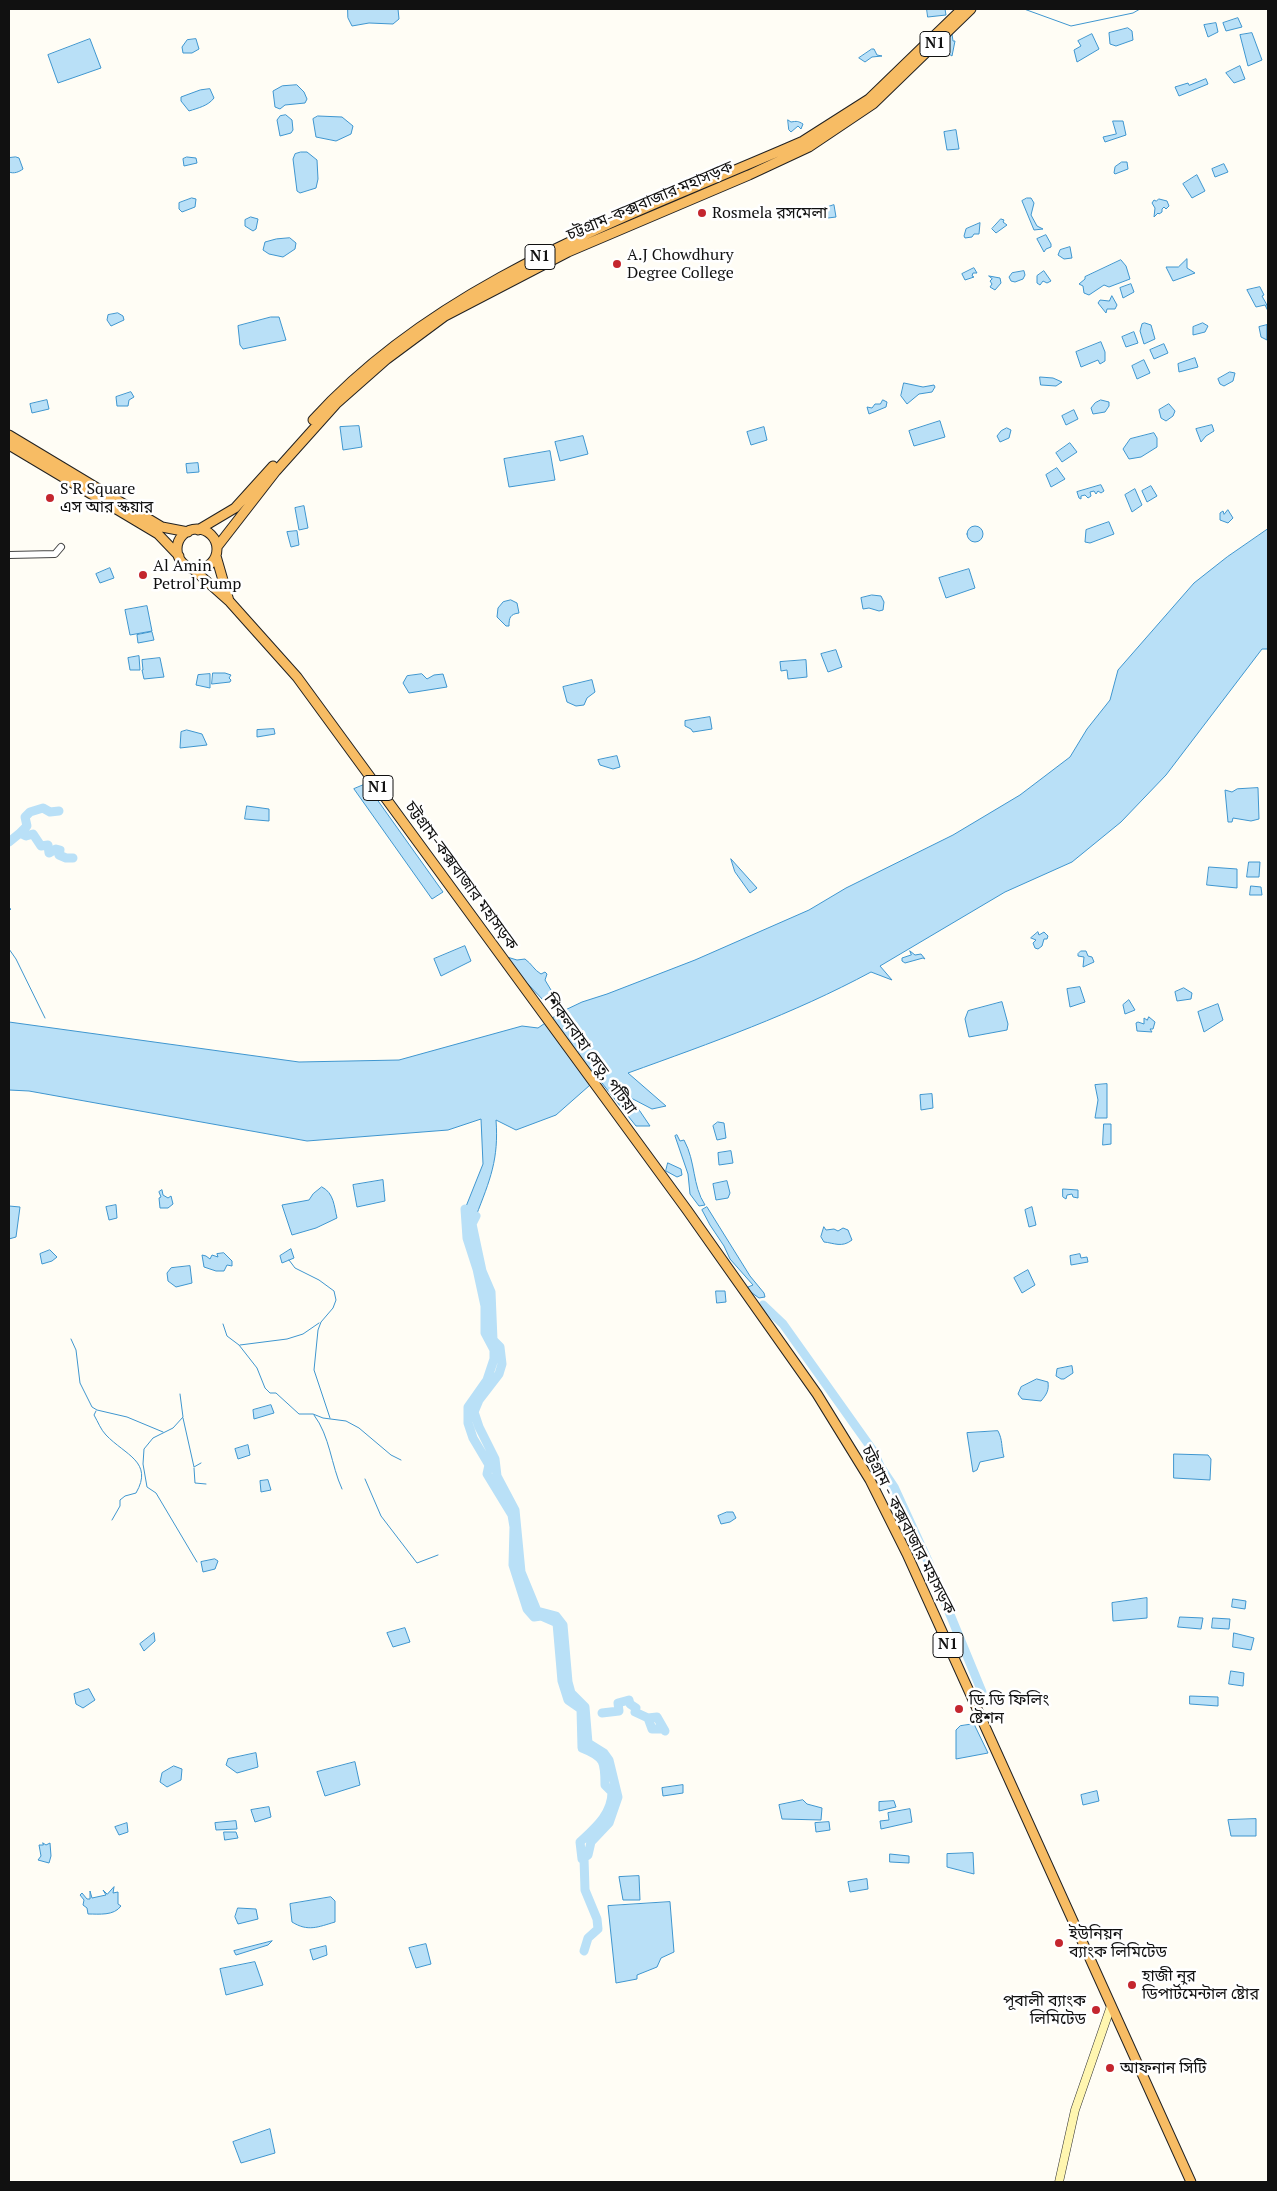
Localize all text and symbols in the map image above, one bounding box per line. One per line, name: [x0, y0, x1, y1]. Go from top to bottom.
road number: N1: [920, 32, 950, 56]
street label: চট্টগ্রাম-কক্সবাজার মহাসড়ক: [564, 157, 736, 245]
place label: Rosmela রসমেলা: [712, 203, 827, 223]
marker: Rosmela রসমেলা: [696, 207, 708, 219]
road number: N1: [525, 244, 555, 270]
place label: A.J Chowdhury Degree College: [627, 245, 734, 283]
marker: A.J Chowdhury Degree College: [611, 258, 623, 270]
place label: S R Square এস আর স্কয়ার: [60, 479, 153, 517]
marker: S R Square এস আর স্কয়ার: [44, 492, 56, 504]
place label: Al Amin Petrol Pump: [153, 556, 241, 594]
marker: Al Amin Petrol Pump: [137, 569, 149, 581]
road number: N1: [363, 776, 393, 800]
street label: চট্টগ্রাম-কক্সবাজার মহাসড়ক: [401, 798, 521, 954]
street label: শিকলবাহা সেতু, পটিয়া: [540, 990, 640, 1118]
street label: চট্টগ্রাম - কক্সবাজার মহাসড়ক: [857, 1442, 959, 1618]
road number: N1: [933, 1632, 963, 1658]
place label: ডি.ডি ফিলিং ষ্টেশন: [969, 1690, 1049, 1728]
marker: ডি.ডি ফিলিং ষ্টেশন: [953, 1703, 965, 1715]
place label: ইউনিয়ন ব্যাংক লিমিটেড: [1069, 1924, 1167, 1962]
marker: ইউনিয়ন ব্যাংক লিমিটেড: [1053, 1937, 1065, 1949]
place label: হাজী নুর ডিপার্টমেন্টাল ষ্টোর: [1142, 1966, 1259, 2004]
marker: হাজী নুর ডিপার্টমেন্টাল ষ্টোর: [1126, 1979, 1138, 1991]
place label: পূবালী ব্যাংক লিমিটেড: [1003, 1991, 1086, 2029]
marker: পূবালী ব্যাংক লিমিটেড: [1090, 2004, 1102, 2016]
place label: আফনান সিটি: [1120, 2058, 1207, 2078]
marker: আফনান সিটি: [1104, 2062, 1116, 2074]

